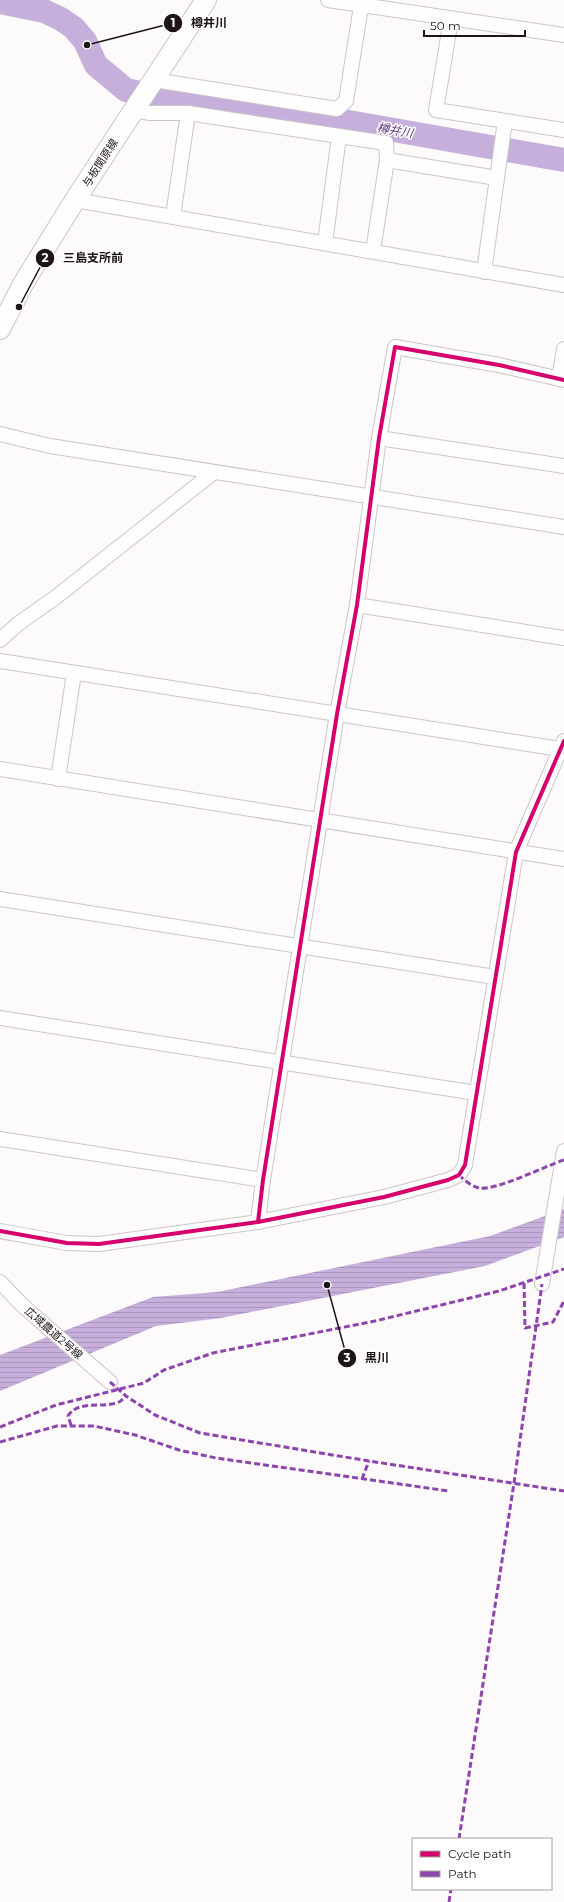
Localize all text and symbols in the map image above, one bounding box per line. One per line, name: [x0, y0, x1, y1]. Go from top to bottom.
callout: 樽井川: [163, 11, 235, 35]
scale bar: [424, 12, 525, 38]
text: 1: [171, 15, 175, 30]
text: 樽井川: [191, 15, 227, 30]
text: 50 m: [430, 18, 461, 33]
water label: 樽井川: [376, 119, 416, 141]
street label: 与板関原線: [79, 136, 121, 190]
callout: 三島支所前: [35, 246, 131, 270]
text: 2: [41, 250, 49, 265]
text: 三島支所前: [63, 250, 123, 265]
street label: 広域農道2号線: [22, 1304, 86, 1362]
callout: 黒川: [337, 1346, 397, 1370]
text: 3: [342, 1350, 351, 1365]
text: 黒川: [365, 1350, 389, 1365]
legend: [412, 1838, 552, 1890]
text: Cycle path: [448, 1846, 511, 1861]
text: Path: [448, 1866, 477, 1881]

